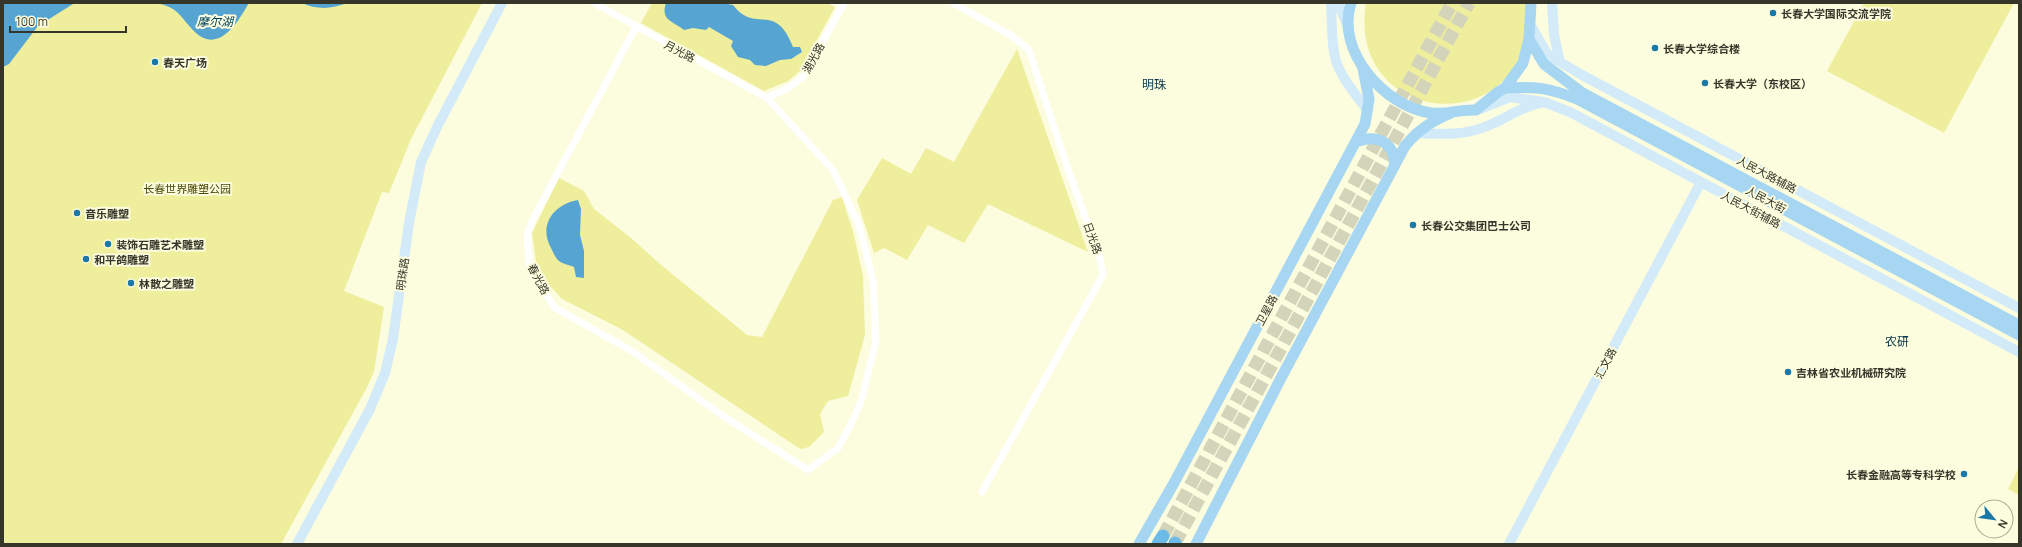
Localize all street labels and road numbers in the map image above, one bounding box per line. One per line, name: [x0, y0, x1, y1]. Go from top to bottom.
street label: 月光路: [662, 37, 698, 65]
street label: 湖光路: [798, 40, 828, 76]
street label: 人民大路辅路: [1734, 152, 1800, 196]
street label: 人民大街: [1743, 182, 1789, 216]
street label: 人民大街辅路: [1718, 187, 1784, 231]
street label: 日光路: [1080, 220, 1106, 256]
street label: 明珠路: [392, 257, 412, 291]
street label: 春光路: [525, 261, 553, 297]
street label: 卫星路: [1252, 292, 1280, 328]
street label: 汇文路: [1591, 345, 1619, 381]

